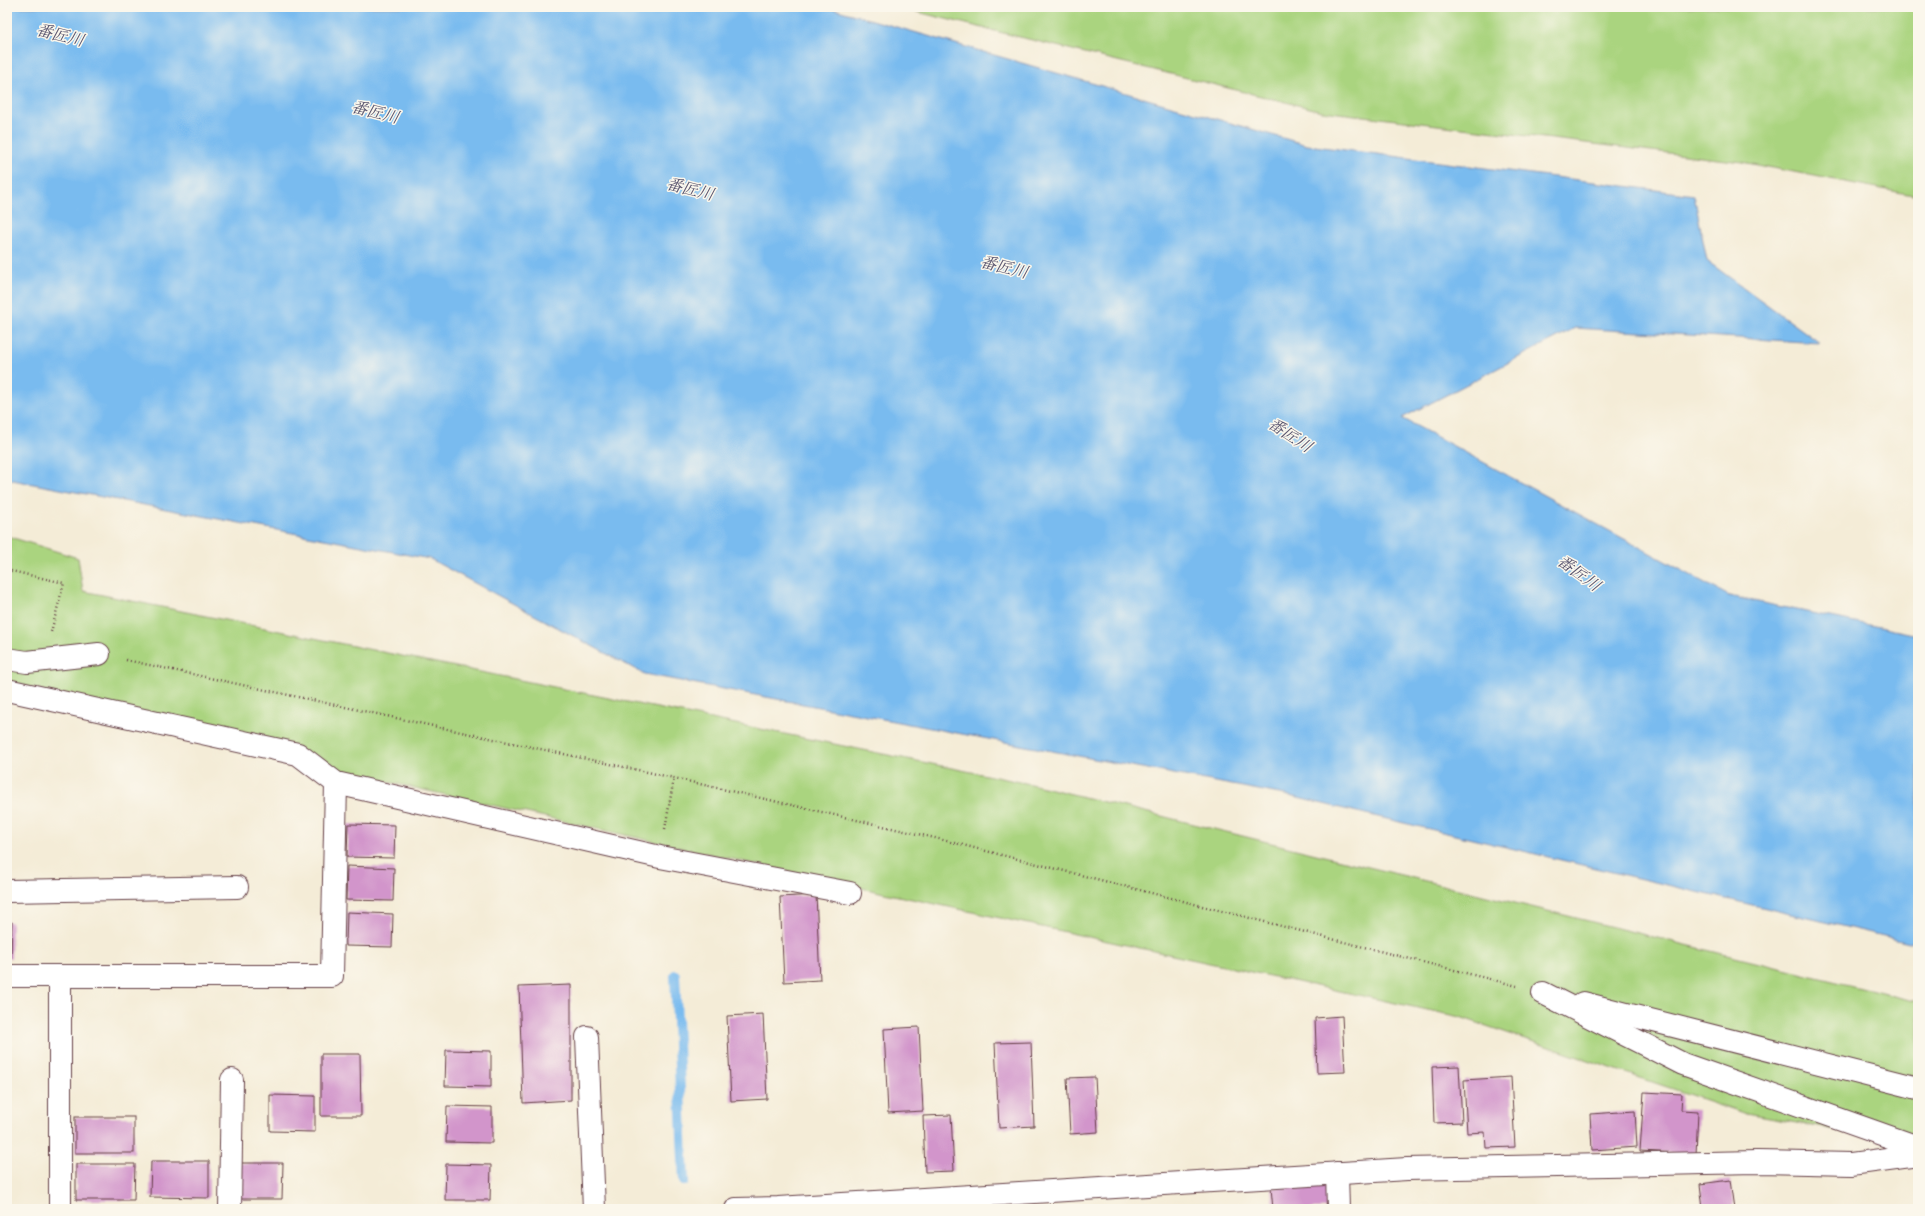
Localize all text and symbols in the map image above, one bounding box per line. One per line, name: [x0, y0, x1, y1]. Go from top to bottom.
water label: 番匠川: [34, 19, 88, 51]
water label: 番匠川: [349, 96, 403, 128]
water label: 番匠川: [664, 173, 718, 205]
water label: 番匠川: [978, 251, 1032, 283]
water label: 番匠川: [1264, 413, 1318, 458]
water label: 番匠川: [1553, 550, 1606, 597]

